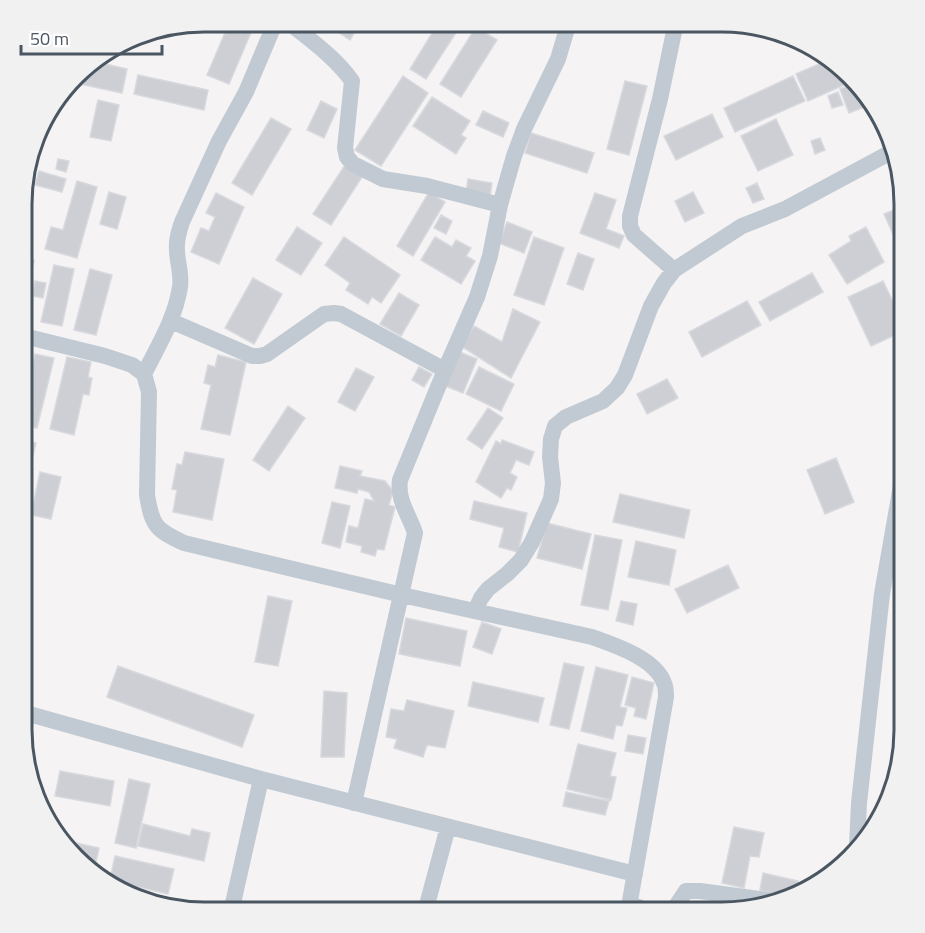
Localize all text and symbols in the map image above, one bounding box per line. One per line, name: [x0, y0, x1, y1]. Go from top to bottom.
scale bar: [21, 18, 162, 56]
text: 50 m: [30, 25, 69, 52]

